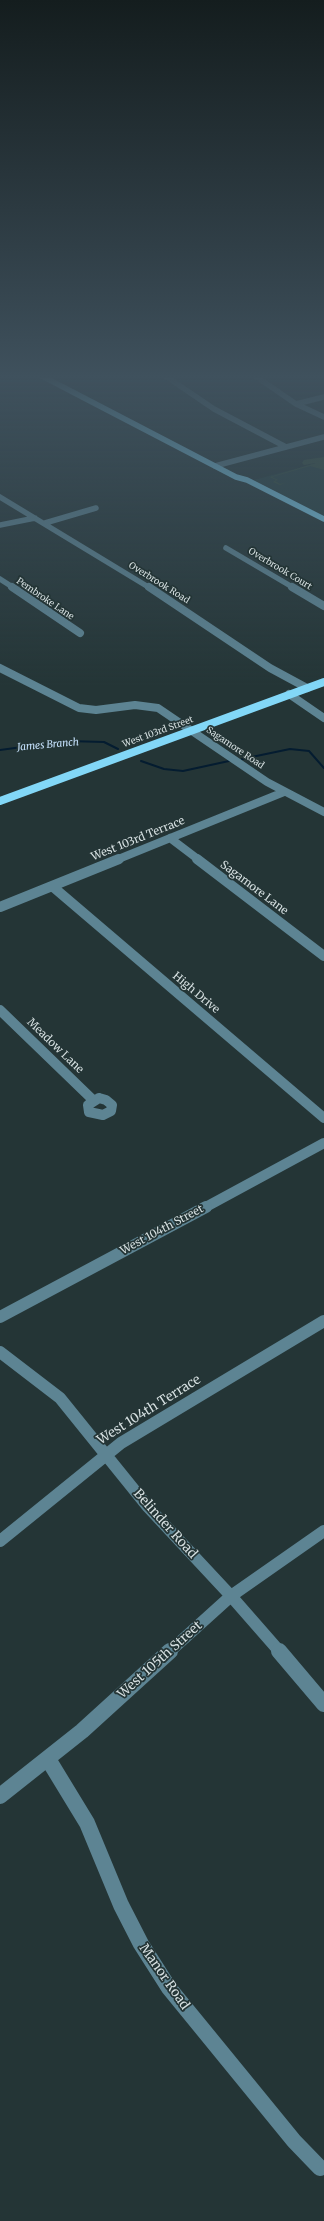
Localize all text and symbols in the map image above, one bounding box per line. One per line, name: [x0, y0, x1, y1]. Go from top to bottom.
street label: Overbrook Court: [246, 546, 314, 592]
street label: Overbrook Road: [127, 560, 191, 606]
street label: Pembroke Lane: [14, 576, 76, 622]
street label: West 103rd Street: [121, 714, 195, 750]
street label: Sagamore Road: [204, 725, 266, 771]
water label: James Branch: [17, 736, 79, 754]
street label: West 103rd Terrace: [89, 814, 187, 864]
street label: Sagamore Lane: [217, 858, 291, 918]
street label: High Drive: [170, 970, 222, 1016]
street label: Meadow Lane: [24, 1016, 86, 1076]
street label: West 104th Street: [118, 1203, 206, 1257]
street label: West 104th Terrace: [94, 1372, 204, 1448]
street label: Belinder Road: [130, 1486, 200, 1562]
street label: West 105th Street: [115, 1618, 205, 1702]
street label: Manor Road: [136, 1941, 192, 2013]

